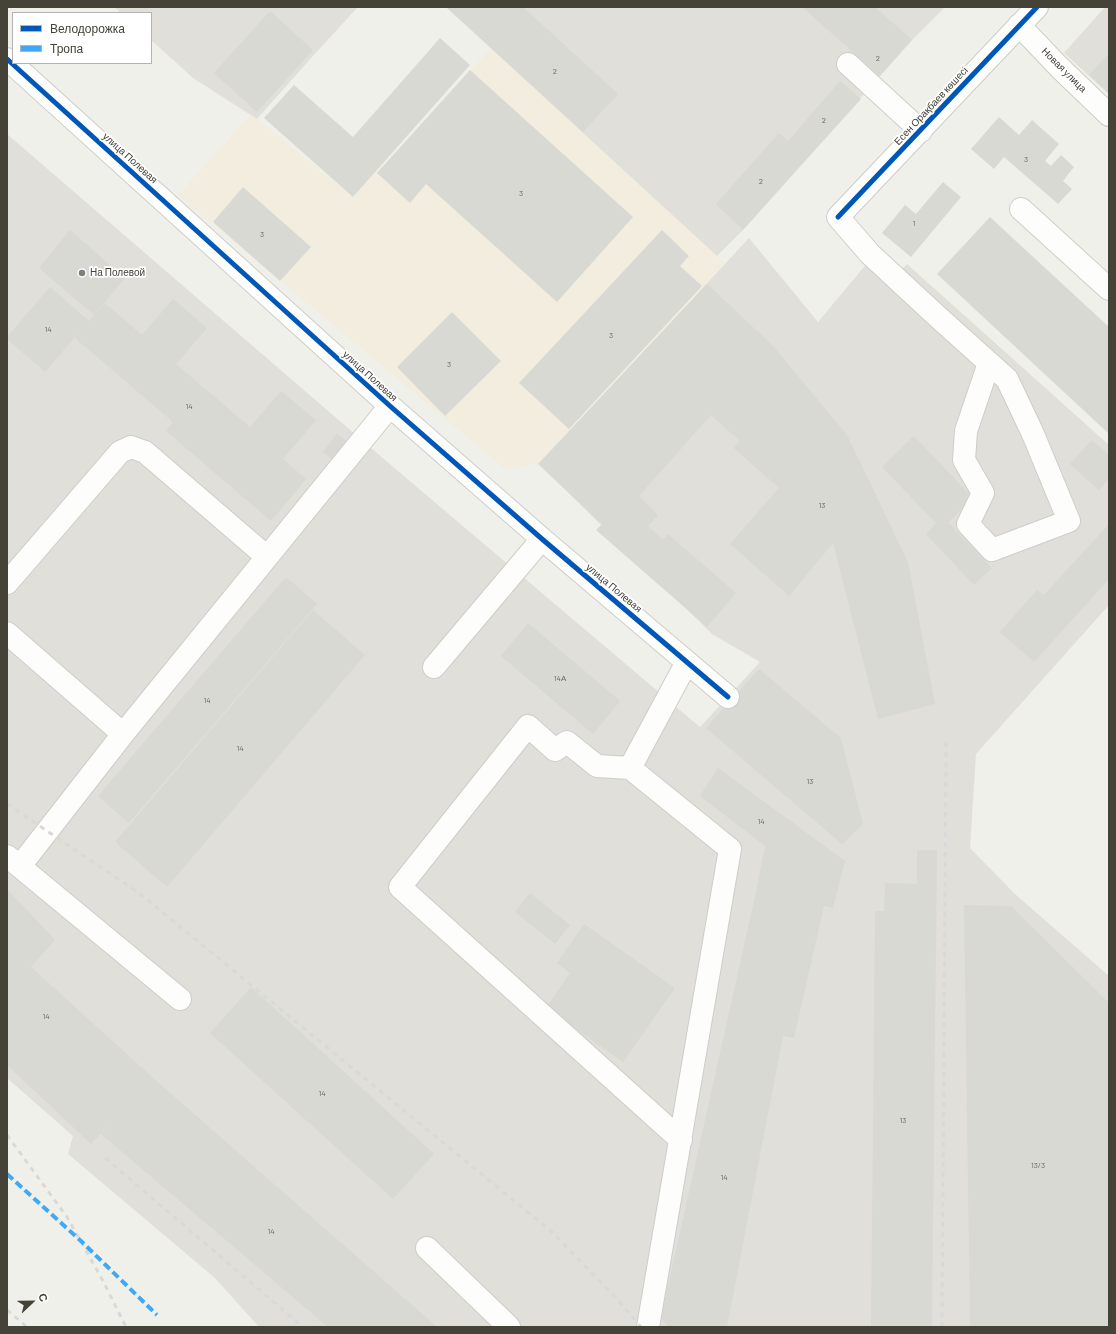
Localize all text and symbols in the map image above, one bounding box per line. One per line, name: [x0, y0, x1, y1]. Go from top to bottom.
legend: [12, 12, 152, 64]
text: Велодорожка: [50, 21, 125, 35]
text: Тропа: [50, 41, 83, 55]
street label: Новая улица: [1039, 45, 1089, 95]
house number: 2: [876, 53, 880, 63]
street label: Есен Орақбаев көшесі: [892, 64, 970, 148]
house number: 2: [553, 66, 557, 76]
house number: 2: [822, 115, 826, 125]
street label: улица Полевая: [100, 130, 160, 186]
house number: 3: [1024, 154, 1028, 164]
house number: 2: [759, 176, 763, 186]
house number: 3: [519, 188, 523, 198]
house number: 1: [913, 218, 915, 228]
house number: 3: [260, 229, 264, 239]
place label: На Полевой: [90, 267, 145, 279]
marker: На Полевой: [77, 268, 87, 278]
house number: 14: [44, 324, 52, 334]
house number: 3: [609, 330, 613, 340]
street label: улица Полевая: [340, 348, 400, 404]
house number: 3: [447, 359, 451, 369]
house number: 14: [185, 401, 193, 411]
house number: 13: [819, 500, 825, 510]
street label: улица Полевая: [583, 561, 645, 615]
house number: 14А: [554, 673, 566, 683]
house number: 14: [203, 695, 211, 705]
house number: 14: [236, 743, 244, 753]
house number: 13: [807, 776, 813, 786]
house number: 14: [757, 816, 765, 826]
house number: 14: [42, 1011, 50, 1021]
house number: 14: [318, 1088, 326, 1098]
house number: 13: [900, 1115, 906, 1125]
house number: 13/3: [1031, 1160, 1045, 1170]
house number: 14: [720, 1172, 728, 1182]
house number: 14: [267, 1226, 275, 1236]
north arrow: [12, 1282, 52, 1322]
text: С: [36, 1291, 51, 1303]

